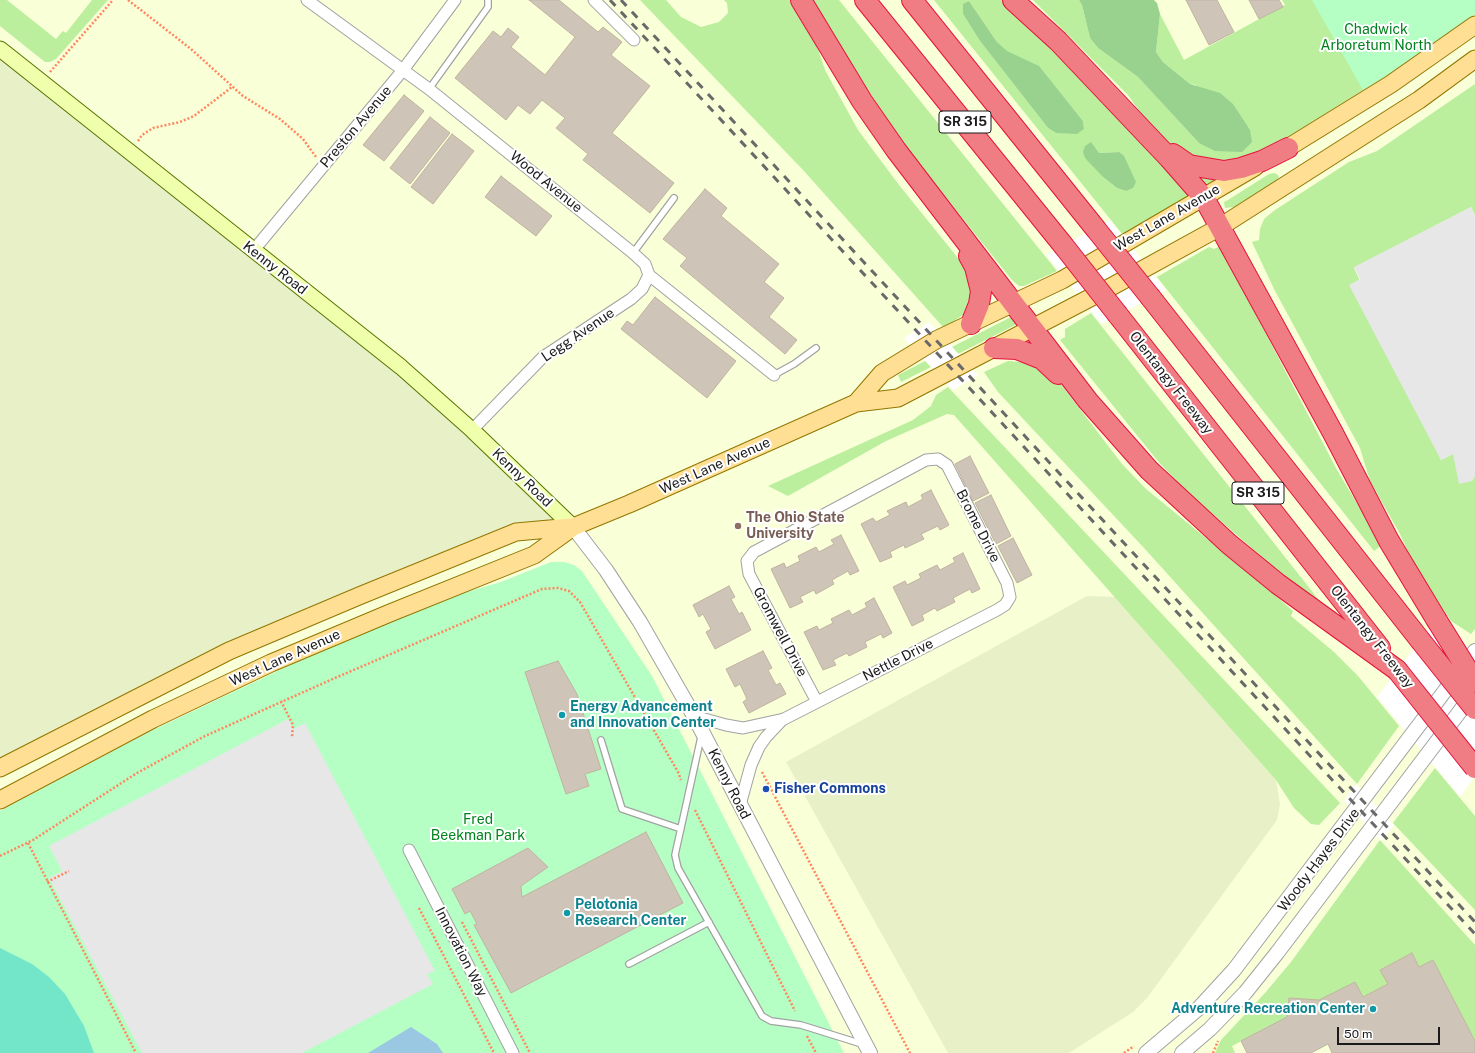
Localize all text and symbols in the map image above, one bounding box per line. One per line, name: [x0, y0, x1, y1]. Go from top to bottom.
park label: Chadwick Arboretum North: [1321, 22, 1431, 54]
street label: Preston Avenue: [317, 83, 395, 171]
road number: SR 315: [939, 111, 991, 133]
street label: Wood Avenue: [506, 148, 586, 216]
street label: West Lane Avenue: [1111, 181, 1223, 255]
street label: Kenny Road: [239, 238, 311, 298]
street label: Legg Avenue: [538, 304, 618, 366]
street label: Olentangy Freeway: [1126, 328, 1216, 438]
street label: West Lane Avenue: [657, 434, 773, 498]
street label: Kenny Road: [488, 445, 556, 511]
road number: SR 315: [1232, 482, 1284, 504]
street label: Brome Drive: [952, 487, 1004, 565]
place label: The Ohio State University: [746, 510, 844, 542]
marker: The Ohio State University: [733, 521, 743, 531]
street label: Olentangy Freeway: [1327, 582, 1417, 692]
street label: Gromwell Drive: [749, 584, 811, 680]
street label: West Lane Avenue: [227, 626, 343, 690]
street label: Nettle Drive: [860, 635, 936, 685]
place label: Energy Advancement and Innovation Center: [570, 699, 716, 732]
marker: Energy Advancement and Innovation Center: [557, 710, 567, 720]
street label: Kenny Road: [704, 746, 754, 822]
place label: Fisher Commons: [774, 781, 886, 797]
marker: Fisher Commons: [761, 784, 771, 794]
street label: Woody Hayes Drive: [1275, 805, 1363, 915]
park label: Fred Beekman Park: [431, 812, 525, 844]
place label: Pelotonia Research Center: [575, 897, 686, 930]
street label: Innovation Way: [431, 904, 491, 1000]
marker: Pelotonia Research Center: [562, 908, 572, 918]
place label: Adventure Recreation Center: [1171, 1001, 1365, 1017]
marker: Adventure Recreation Center: [1368, 1004, 1378, 1014]
scale bar: [1339, 1019, 1442, 1045]
text: 50 m: [1344, 1027, 1372, 1041]

